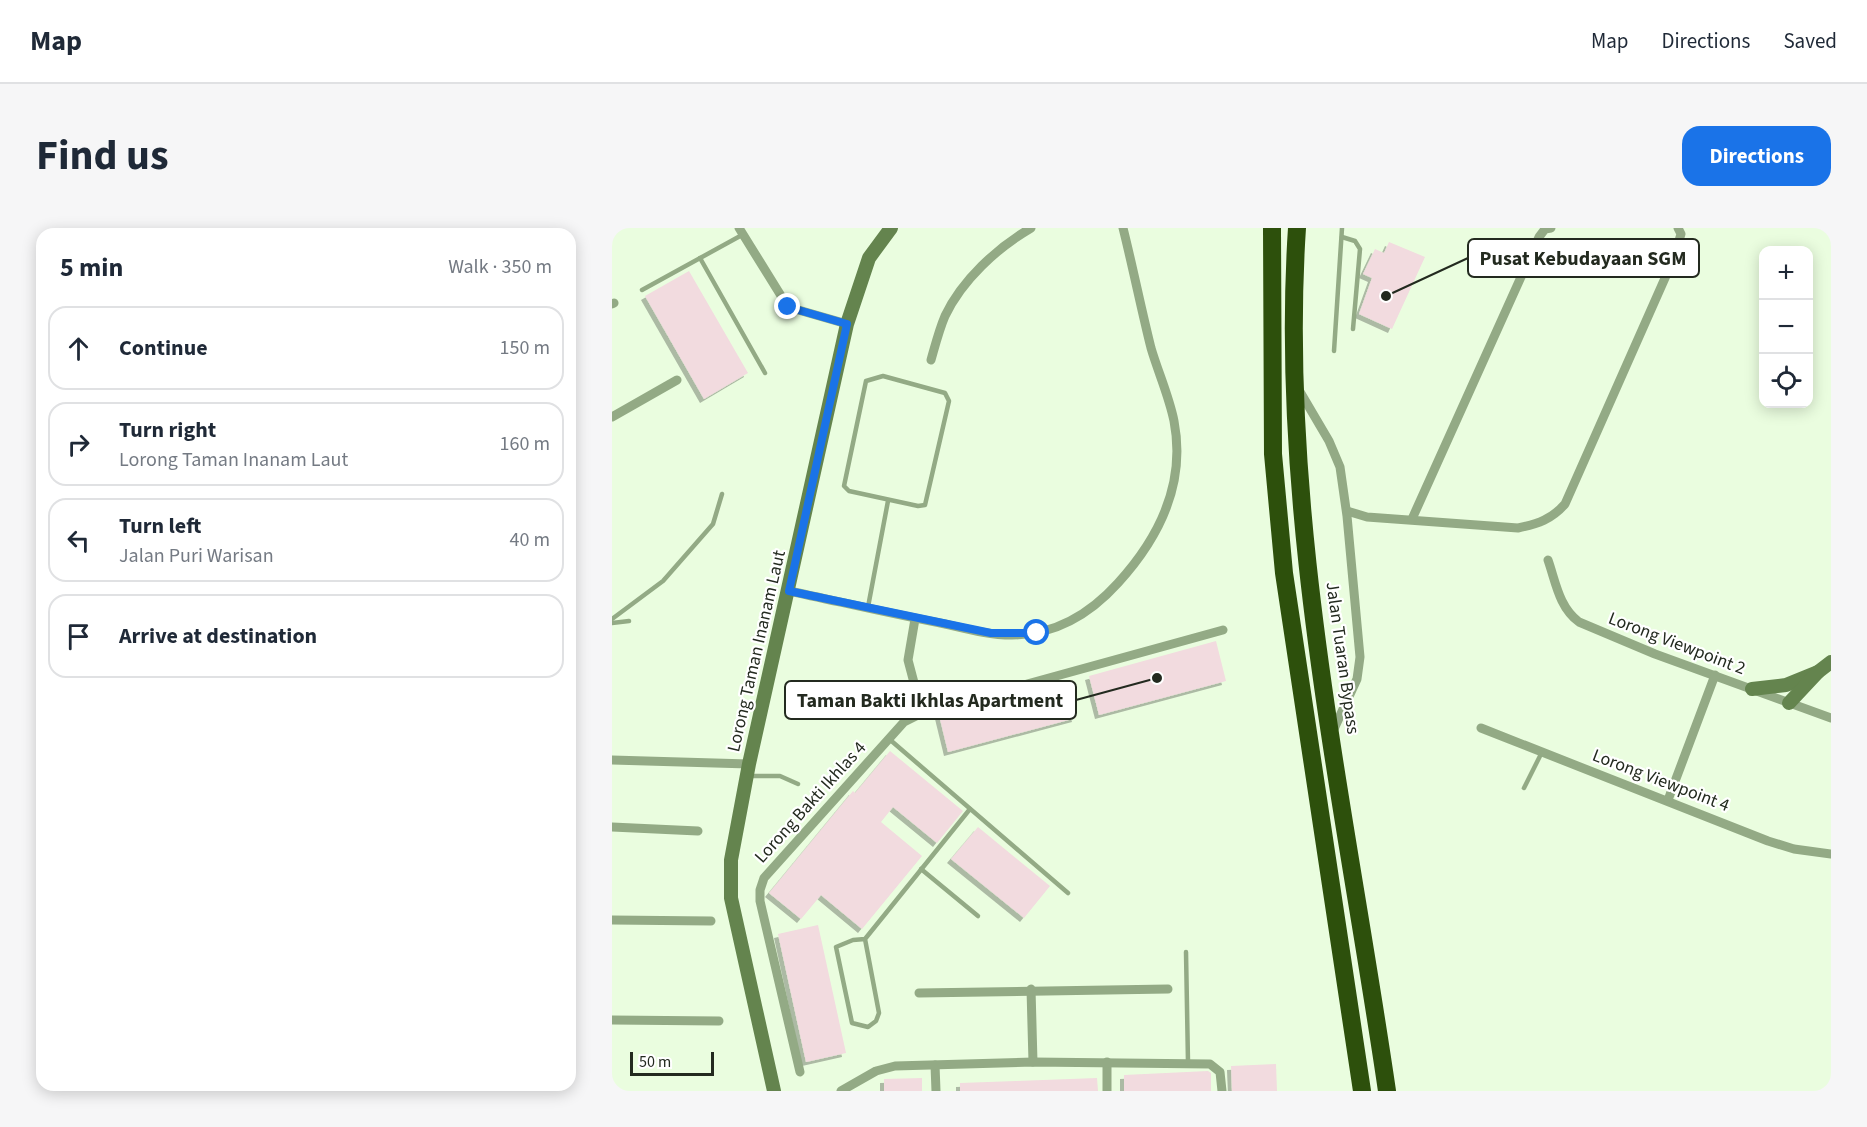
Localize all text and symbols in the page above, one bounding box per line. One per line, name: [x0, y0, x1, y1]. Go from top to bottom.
text: Map: [30, 21, 82, 61]
text: Map: [1591, 26, 1629, 56]
text: Directions: [1662, 26, 1750, 56]
text: Saved: [1783, 26, 1837, 56]
text: Find us: [36, 126, 169, 186]
button: Directions: [1682, 126, 1831, 186]
callout: Pusat Kebudayaan SGM: [1468, 239, 1699, 277]
text: Pusat Kebudayaan SGM: [1480, 245, 1686, 273]
map controls: [1759, 246, 1813, 408]
button: +: [1759, 246, 1813, 300]
text: 5 min: [60, 249, 123, 286]
text: Walk · 350 m: [448, 253, 552, 281]
route end: [774, 293, 800, 319]
button: −: [1759, 300, 1813, 354]
icon: ahead: [62, 332, 95, 365]
text: Continue: [119, 332, 208, 364]
text: 150 m: [500, 334, 550, 362]
button: locate: [1759, 354, 1813, 408]
text: Turn right: [119, 414, 216, 446]
icon: right: [62, 428, 95, 461]
text: 160 m: [500, 430, 550, 458]
text: Lorong Taman Inanam Laut: [119, 446, 348, 474]
text: Turn left: [119, 510, 201, 542]
icon: left: [62, 524, 95, 557]
text: 40 m: [510, 526, 550, 554]
text: Jalan Puri Warisan: [119, 542, 274, 570]
street label: Lorong Taman Inanam Laut: [721, 548, 792, 754]
street label: Jalan Tuaran Bypass: [1319, 580, 1366, 736]
street label: Lorong Viewpoint 2: [1605, 606, 1749, 681]
route start: [1023, 619, 1049, 645]
icon: arrive: [62, 620, 95, 653]
text: Arrive at destination: [119, 620, 317, 652]
callout: Taman Bakti Ikhlas Apartment: [785, 681, 1076, 719]
text: Taman Bakti Ikhlas Apartment: [797, 687, 1064, 715]
street label: Lorong Bakti Ikhlas 4: [749, 736, 872, 869]
street label: Lorong Viewpoint 4: [1589, 743, 1733, 818]
scale bar: [630, 1049, 714, 1076]
text: 50 m: [639, 1051, 671, 1073]

